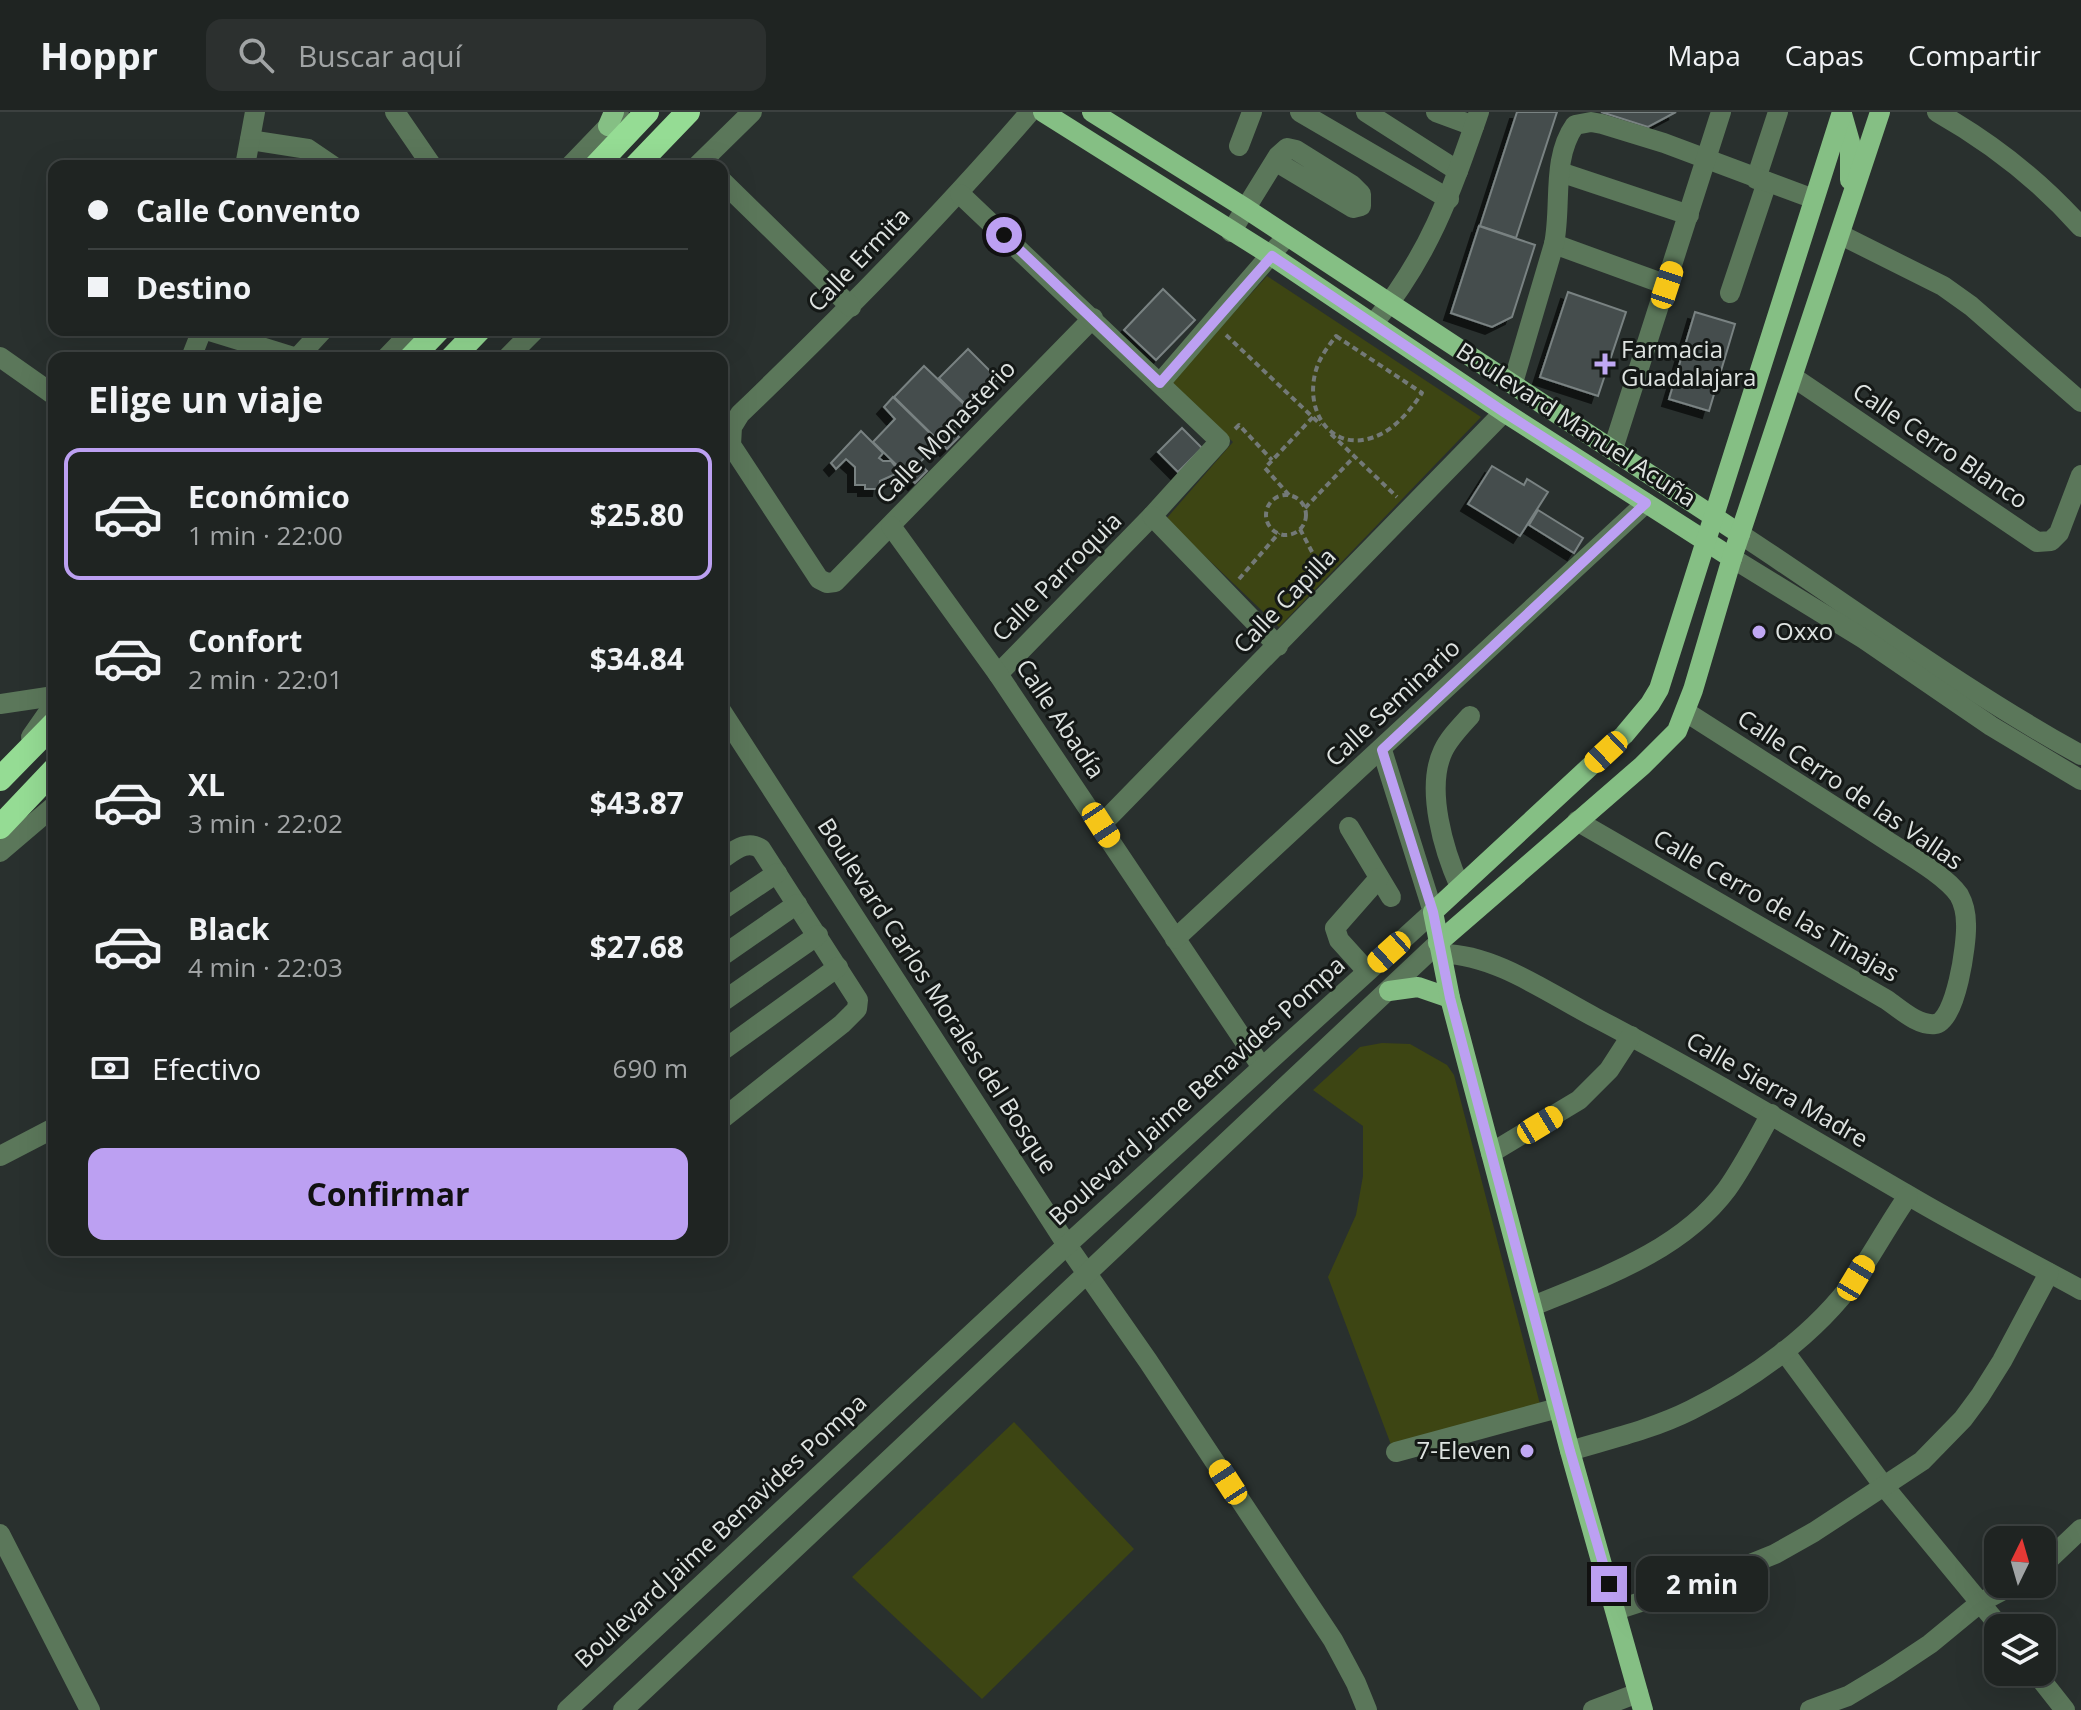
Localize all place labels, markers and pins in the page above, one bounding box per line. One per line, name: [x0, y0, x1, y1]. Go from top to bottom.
place label: Farmacia Guadalajara: [1621, 332, 1756, 393]
marker: Farmacia Guadalajara: [1596, 355, 1614, 373]
place label: Oxxo: [1775, 614, 1833, 647]
marker: Oxxo: [1750, 623, 1768, 641]
place label: 7-Eleven: [1417, 1433, 1511, 1466]
marker: 7-Eleven: [1518, 1442, 1536, 1460]

